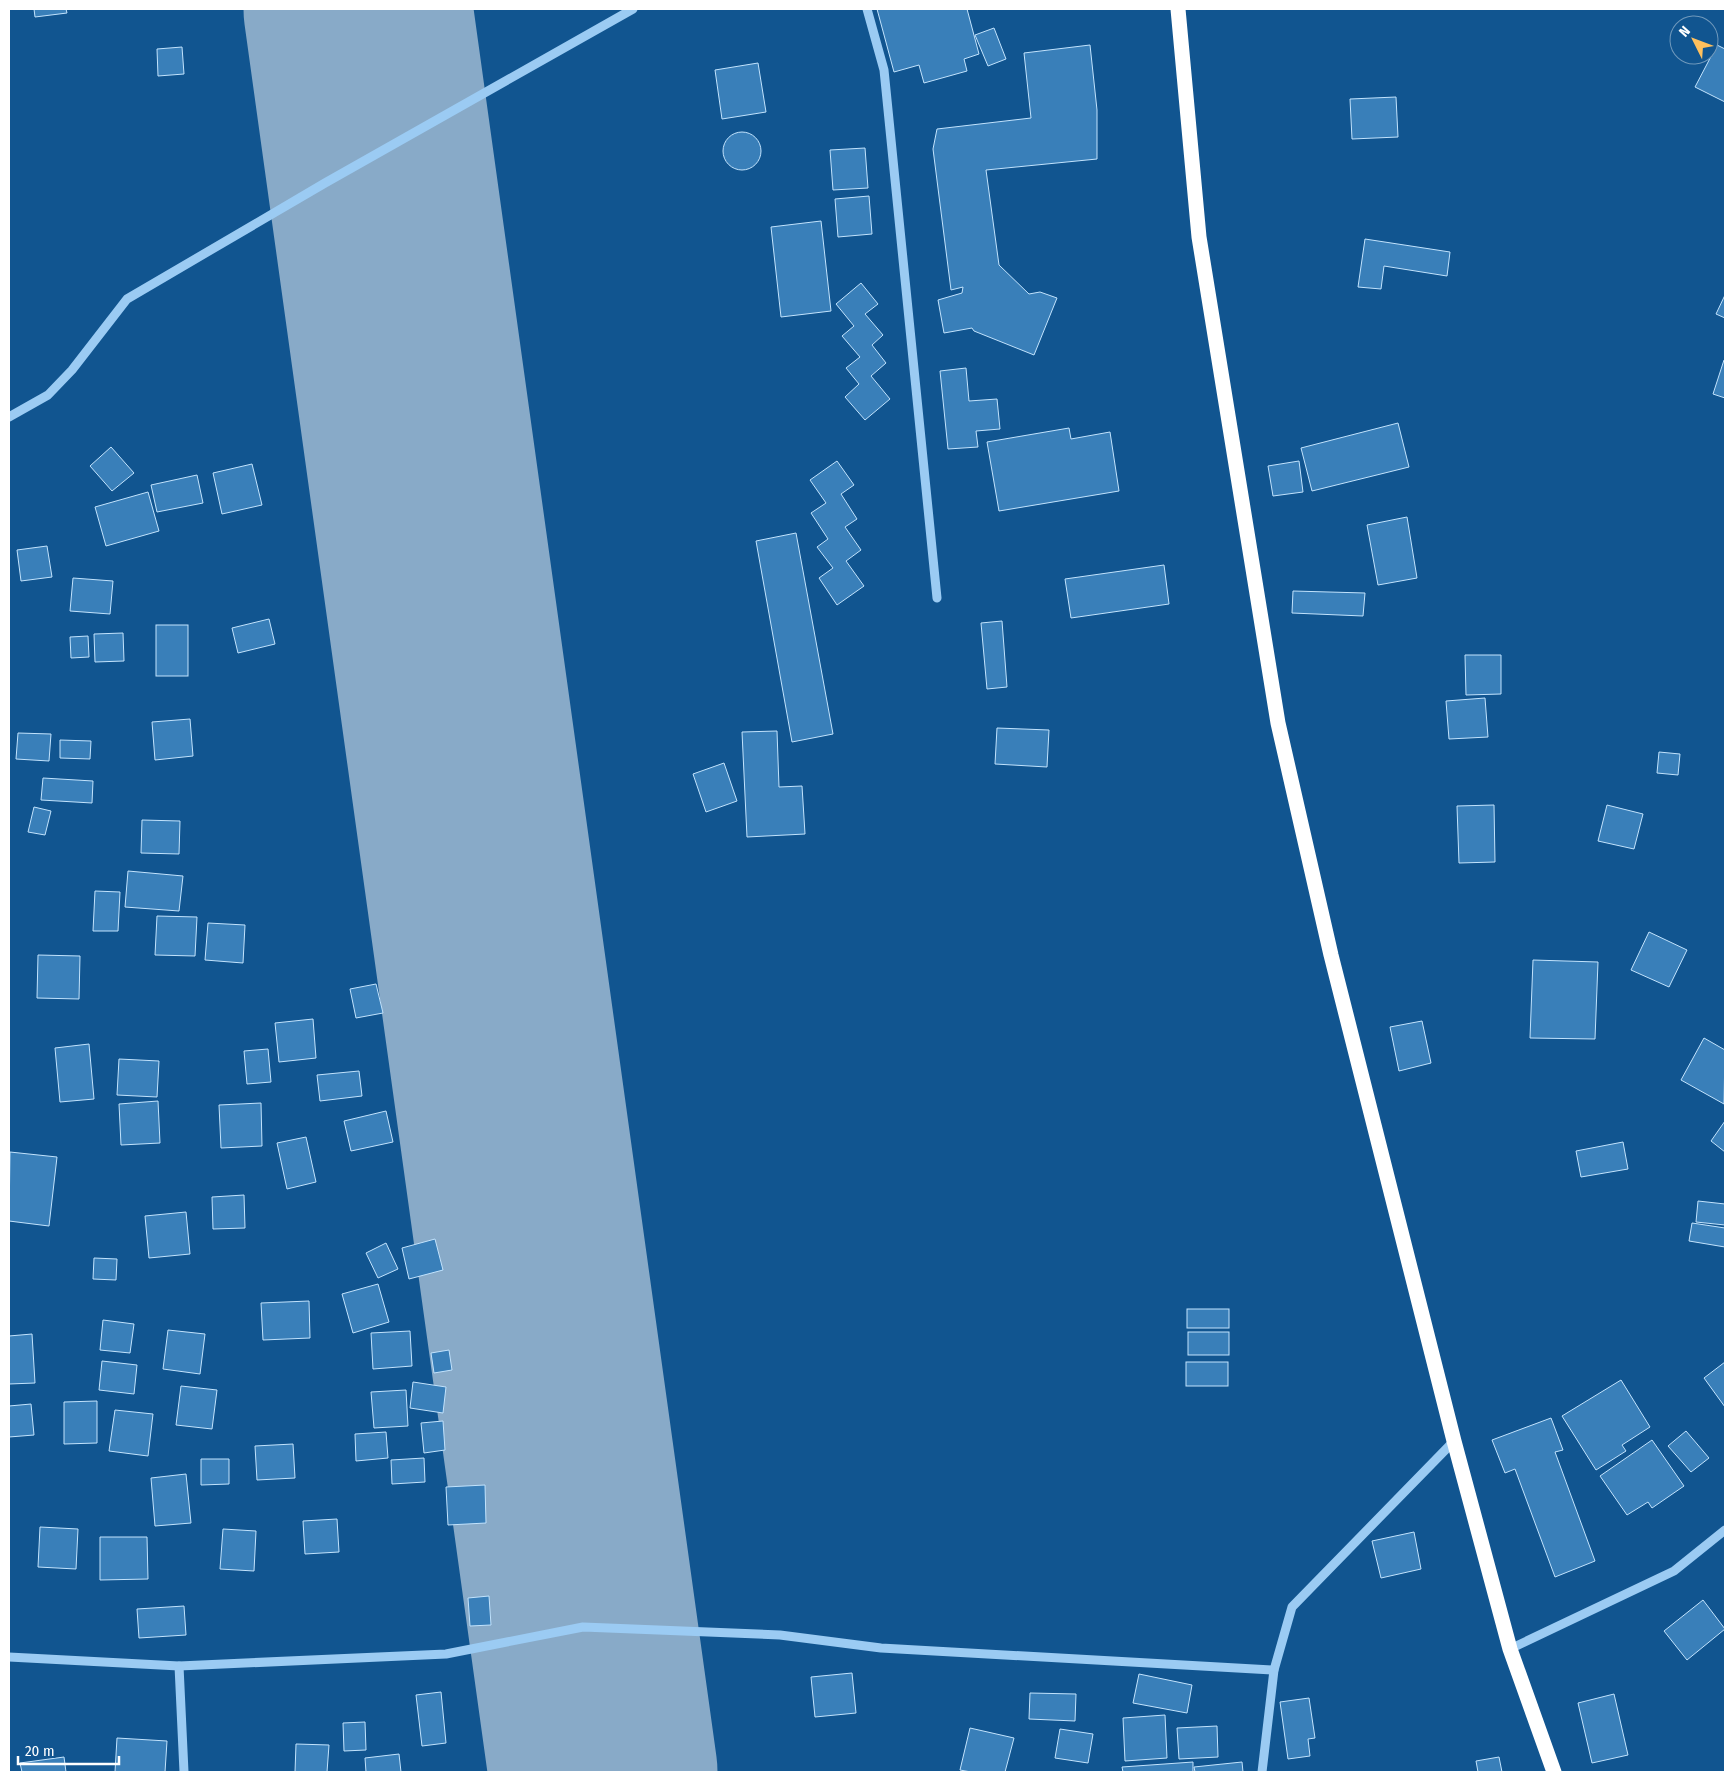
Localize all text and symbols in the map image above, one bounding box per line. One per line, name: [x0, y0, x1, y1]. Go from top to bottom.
north arrow: [1669, 15, 1719, 65]
text: N: [1676, 23, 1694, 40]
scale bar: [18, 1734, 119, 1766]
text: 20 m: [25, 1742, 55, 1760]

